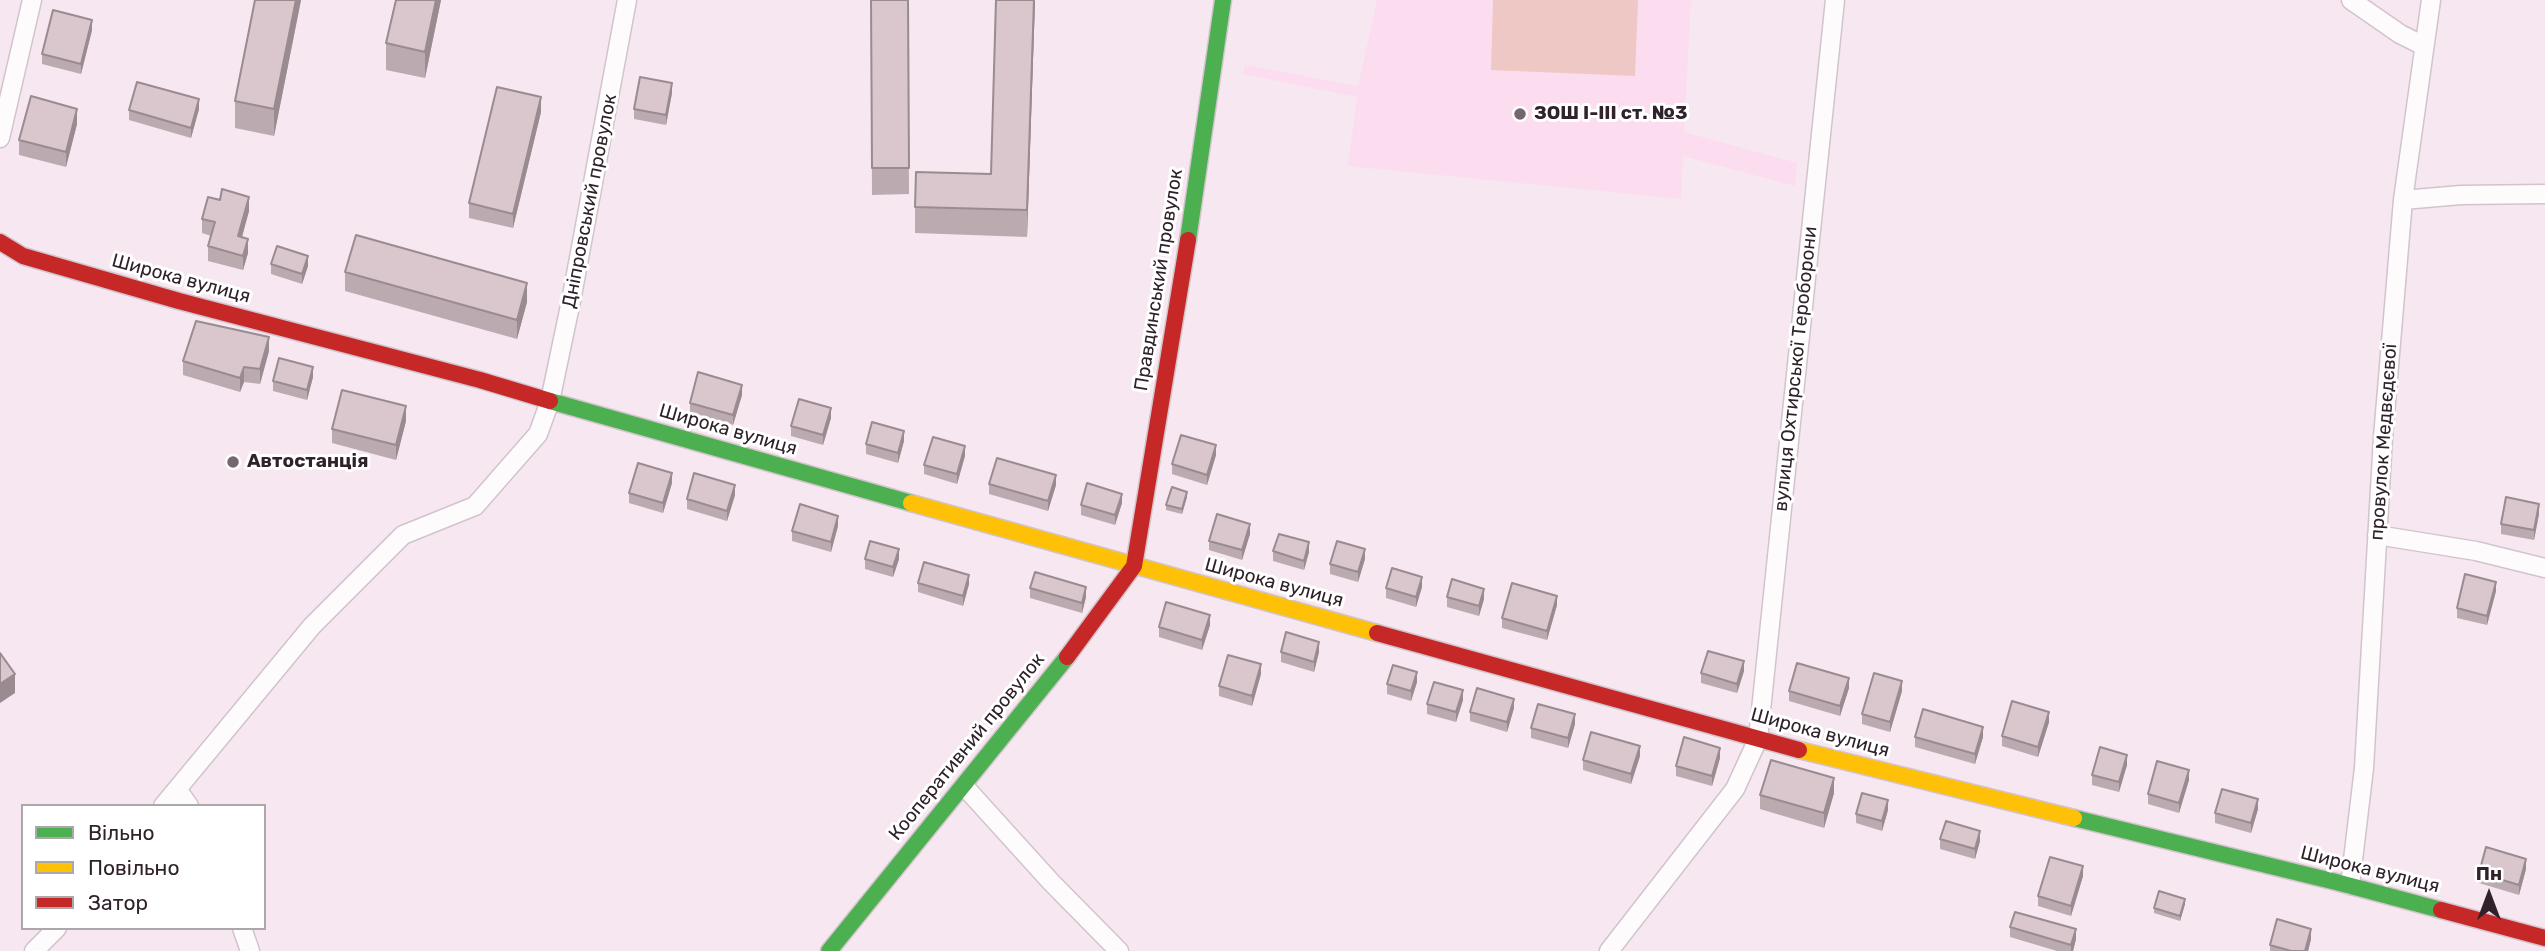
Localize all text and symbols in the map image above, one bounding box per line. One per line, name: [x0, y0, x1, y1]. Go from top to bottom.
street label: Дніпровський провулок: [558, 92, 622, 310]
place label: ЗОШ І-ІІІ ст. №3: [1534, 103, 1688, 125]
marker: ЗОШ І-ІІІ ст. №3: [1512, 106, 1528, 122]
street label: Правдинський провулок: [1130, 167, 1188, 393]
street label: вулиця Охтирської Тероборони: [1770, 225, 1822, 513]
street label: Широка вулиця: [109, 250, 253, 308]
street label: провулок Медвєдєвої: [2366, 343, 2402, 541]
street label: Широка вулиця: [656, 399, 800, 461]
place label: Автостанція: [247, 451, 368, 473]
marker: Автостанція: [225, 454, 241, 470]
street label: Широка вулиця: [1202, 554, 1346, 612]
street label: Кооперативний провулок: [884, 649, 1050, 845]
street label: Широка вулиця: [1748, 704, 1892, 762]
legend: [21, 804, 266, 930]
text: Вільно: [88, 820, 155, 845]
street label: Широка вулиця: [2298, 842, 2442, 898]
text: Повільно: [88, 855, 179, 880]
north arrow: [2454, 860, 2524, 930]
text: Пн: [2476, 862, 2502, 885]
text: Затор: [88, 890, 148, 915]

